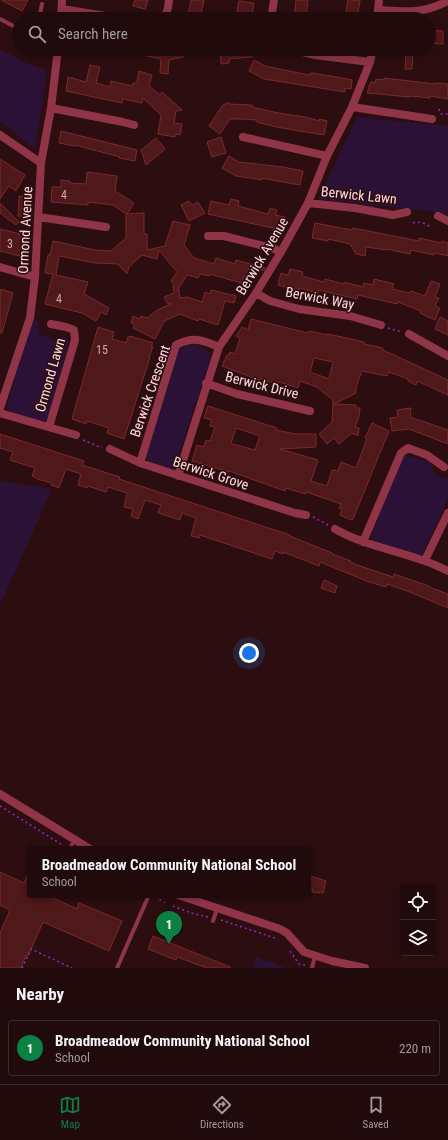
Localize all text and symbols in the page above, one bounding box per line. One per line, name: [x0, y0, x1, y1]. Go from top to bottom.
search box: [12, 12, 436, 56]
icon: search: [26, 23, 48, 45]
text: Search here: [58, 25, 128, 43]
street label: Berwick Lawn: [320, 183, 398, 207]
street label: Ormond Avenue: [15, 185, 35, 274]
house number: 4: [61, 188, 67, 202]
street label: Berwick Avenue: [233, 214, 292, 297]
house number: 3: [7, 237, 13, 251]
street label: Berwick Way: [284, 283, 356, 313]
house number: 4: [56, 292, 62, 306]
street label: Ormond Lawn: [32, 336, 68, 414]
house number: 15: [96, 343, 108, 357]
street label: Berwick Crescent: [127, 343, 173, 439]
street label: Berwick Drive: [224, 368, 301, 402]
street label: Berwick Grove: [171, 453, 251, 493]
your location: [239, 643, 259, 663]
popup: [27, 846, 311, 898]
text: Broadmeadow Community National School: [42, 856, 296, 874]
text: School: [42, 874, 77, 889]
map controls: [400, 884, 436, 956]
button: locate: [400, 884, 436, 920]
pin: 1: [156, 911, 182, 944]
button: layers: [400, 920, 436, 956]
text: Nearby: [16, 984, 64, 1004]
text: Broadmeadow Community National School: [55, 1032, 310, 1050]
text: 1: [27, 1041, 33, 1056]
text: 220 m: [399, 1041, 431, 1056]
text: School: [55, 1050, 90, 1065]
tab: Map: [59, 1094, 81, 1131]
tab: Directions: [200, 1094, 244, 1131]
tab: Saved: [363, 1094, 389, 1131]

